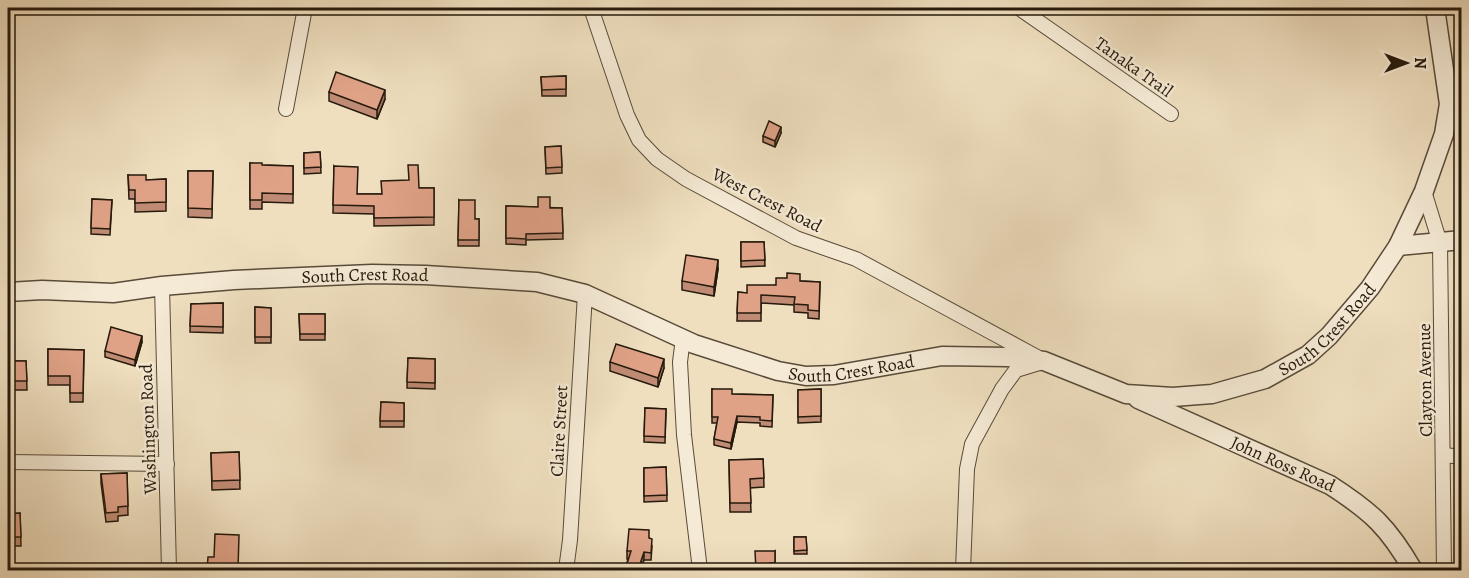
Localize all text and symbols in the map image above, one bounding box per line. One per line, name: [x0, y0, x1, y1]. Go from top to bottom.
street label: Tanaka Trail: [1090, 31, 1178, 103]
north arrow: [1376, 33, 1436, 93]
text: N: [1409, 57, 1431, 69]
street label: West Crest Road: [707, 162, 826, 238]
street label: South Crest Road: [301, 262, 429, 289]
street label: South Crest Road: [1274, 278, 1381, 381]
street label: Clayton Avenue: [1412, 323, 1438, 437]
street label: South Crest Road: [786, 349, 916, 388]
street label: Washington Road: [134, 363, 162, 496]
street label: Claire Street: [545, 385, 573, 477]
street label: John Ross Road: [1227, 430, 1340, 498]

